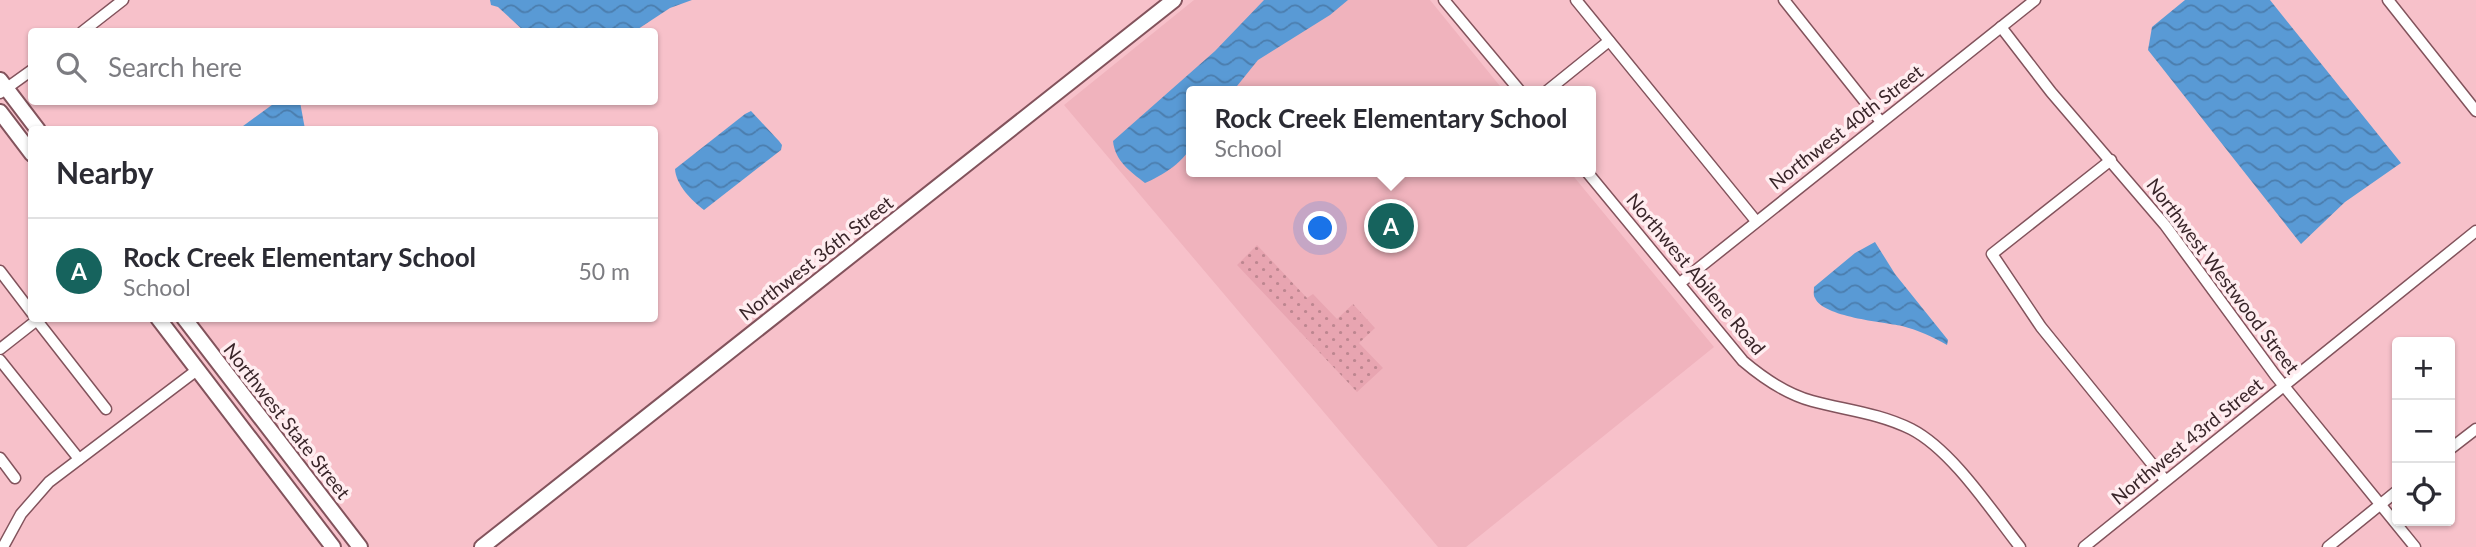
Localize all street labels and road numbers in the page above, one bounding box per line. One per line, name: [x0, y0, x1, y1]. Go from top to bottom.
street label: Northwest 40th Street: [1764, 59, 1927, 194]
street label: Northwest Westwood Street: [2142, 173, 2305, 378]
street label: Northwest Abilene Road: [1622, 188, 1771, 359]
street label: Northwest 36th Street: [734, 190, 897, 325]
street label: Northwest State Street: [219, 338, 356, 503]
street label: Northwest 43rd Street: [2106, 372, 2267, 509]

